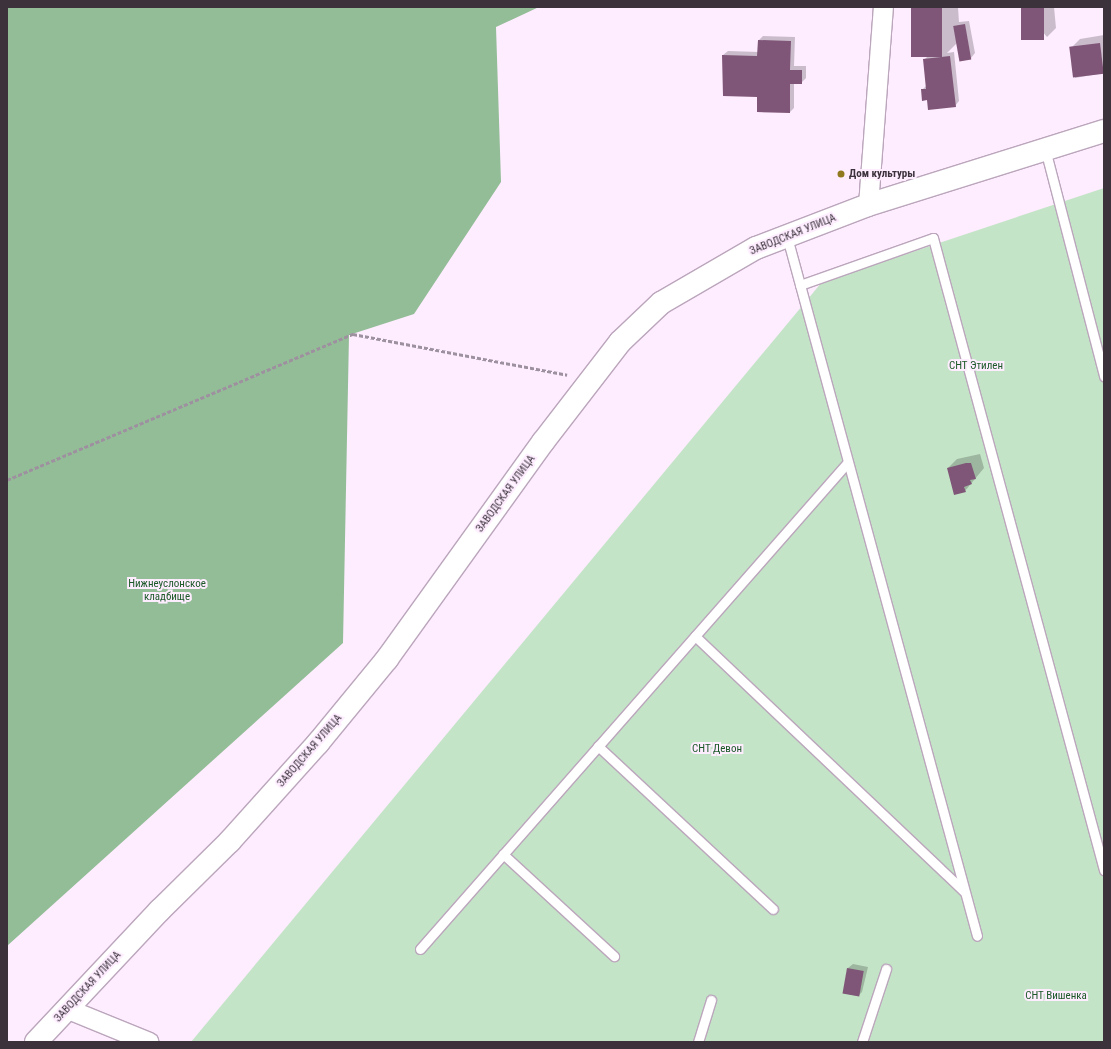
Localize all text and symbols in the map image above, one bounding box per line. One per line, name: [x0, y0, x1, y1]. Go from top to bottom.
place label: Дом культуры: [849, 167, 915, 181]
marker: Дом культуры: [836, 169, 846, 179]
street label: ЗАВОДСКАЯ УЛИЦА: [748, 212, 838, 258]
park label: СНТ Этилен: [949, 359, 1003, 373]
street label: ЗАВОДСКАЯ УЛИЦА: [474, 453, 538, 535]
park label: Нижнеуслонское кладбище: [128, 578, 206, 604]
street label: ЗАВОДСКАЯ УЛИЦА: [275, 712, 345, 790]
park label: СНТ Девон: [692, 742, 742, 756]
street label: ЗАВОДСКАЯ УЛИЦА: [52, 949, 124, 1025]
park label: СНТ Вишенка: [1025, 989, 1087, 1003]

